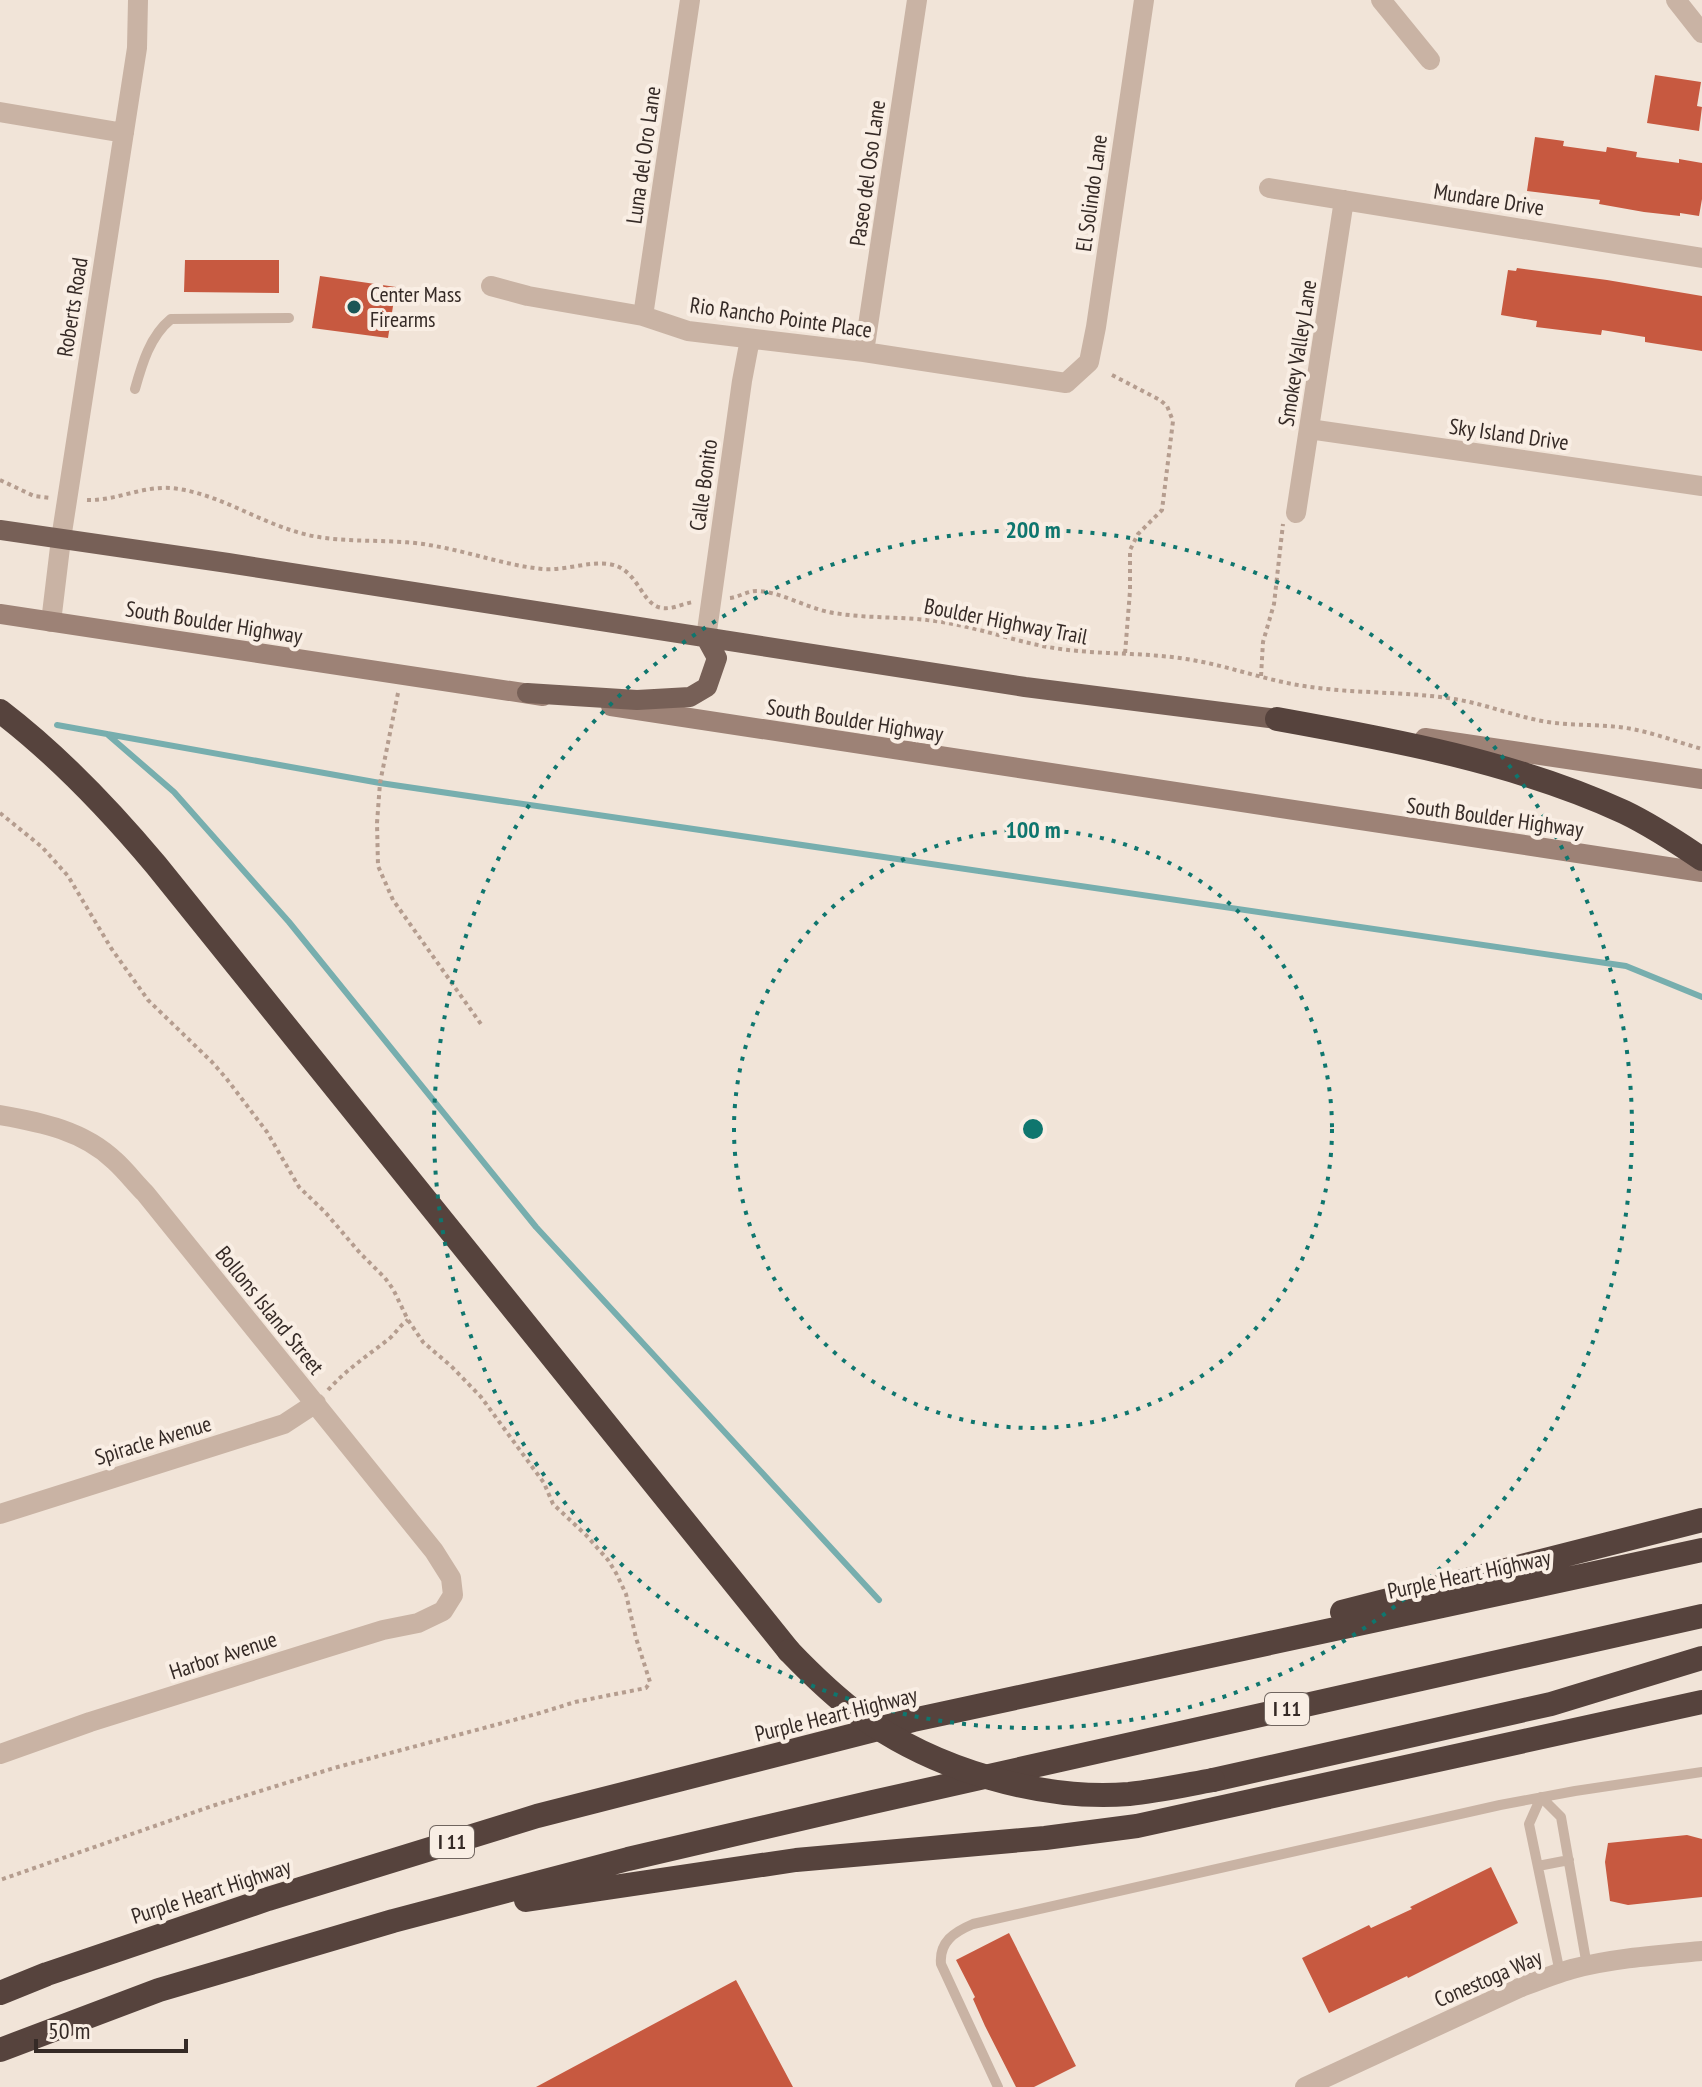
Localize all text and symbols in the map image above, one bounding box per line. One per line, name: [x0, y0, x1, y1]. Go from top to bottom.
street label: Luna del Oro Lane: [619, 84, 667, 226]
street label: Paseo del Oso Lane: [843, 98, 891, 248]
street label: El Solindo Lane: [1069, 133, 1113, 253]
street label: Mundare Drive: [1432, 176, 1546, 222]
street label: Roberts Road: [50, 255, 94, 359]
street label: Smokey Valley Lane: [1272, 278, 1322, 428]
place label: Center Mass Firearms: [370, 280, 462, 333]
street label: Rio Rancho Pointe Place: [688, 290, 874, 344]
marker: Center Mass Firearms: [345, 298, 363, 316]
street label: Sky Island Drive: [1447, 412, 1571, 456]
street label: Calle Bonito: [683, 437, 723, 533]
text: 200 m: [1005, 514, 1061, 545]
street label: Boulder Highway Trail: [922, 591, 1091, 651]
street label: South Boulder Highway: [124, 594, 305, 650]
street label: South Boulder Highway: [765, 692, 946, 748]
street label: South Boulder Highway: [1405, 791, 1586, 843]
text: 100 m: [1005, 814, 1061, 845]
centre of rings: [1019, 1115, 1047, 1143]
street label: Bollons Island Street: [210, 1240, 330, 1380]
street label: Spiracle Avenue: [91, 1409, 215, 1471]
street label: Purple Heart Highway: [1385, 1543, 1554, 1605]
street label: Harbor Avenue: [166, 1624, 280, 1686]
street label: Purple Heart Highway: [752, 1680, 921, 1748]
road number: I 11: [1265, 1693, 1309, 1725]
road number: I 11: [430, 1826, 474, 1858]
street label: Purple Heart Highway: [128, 1852, 295, 1930]
street label: Conestoga Way: [1430, 1943, 1547, 2013]
scale bar: [36, 2003, 186, 2053]
text: 50 m: [48, 2015, 90, 2046]

